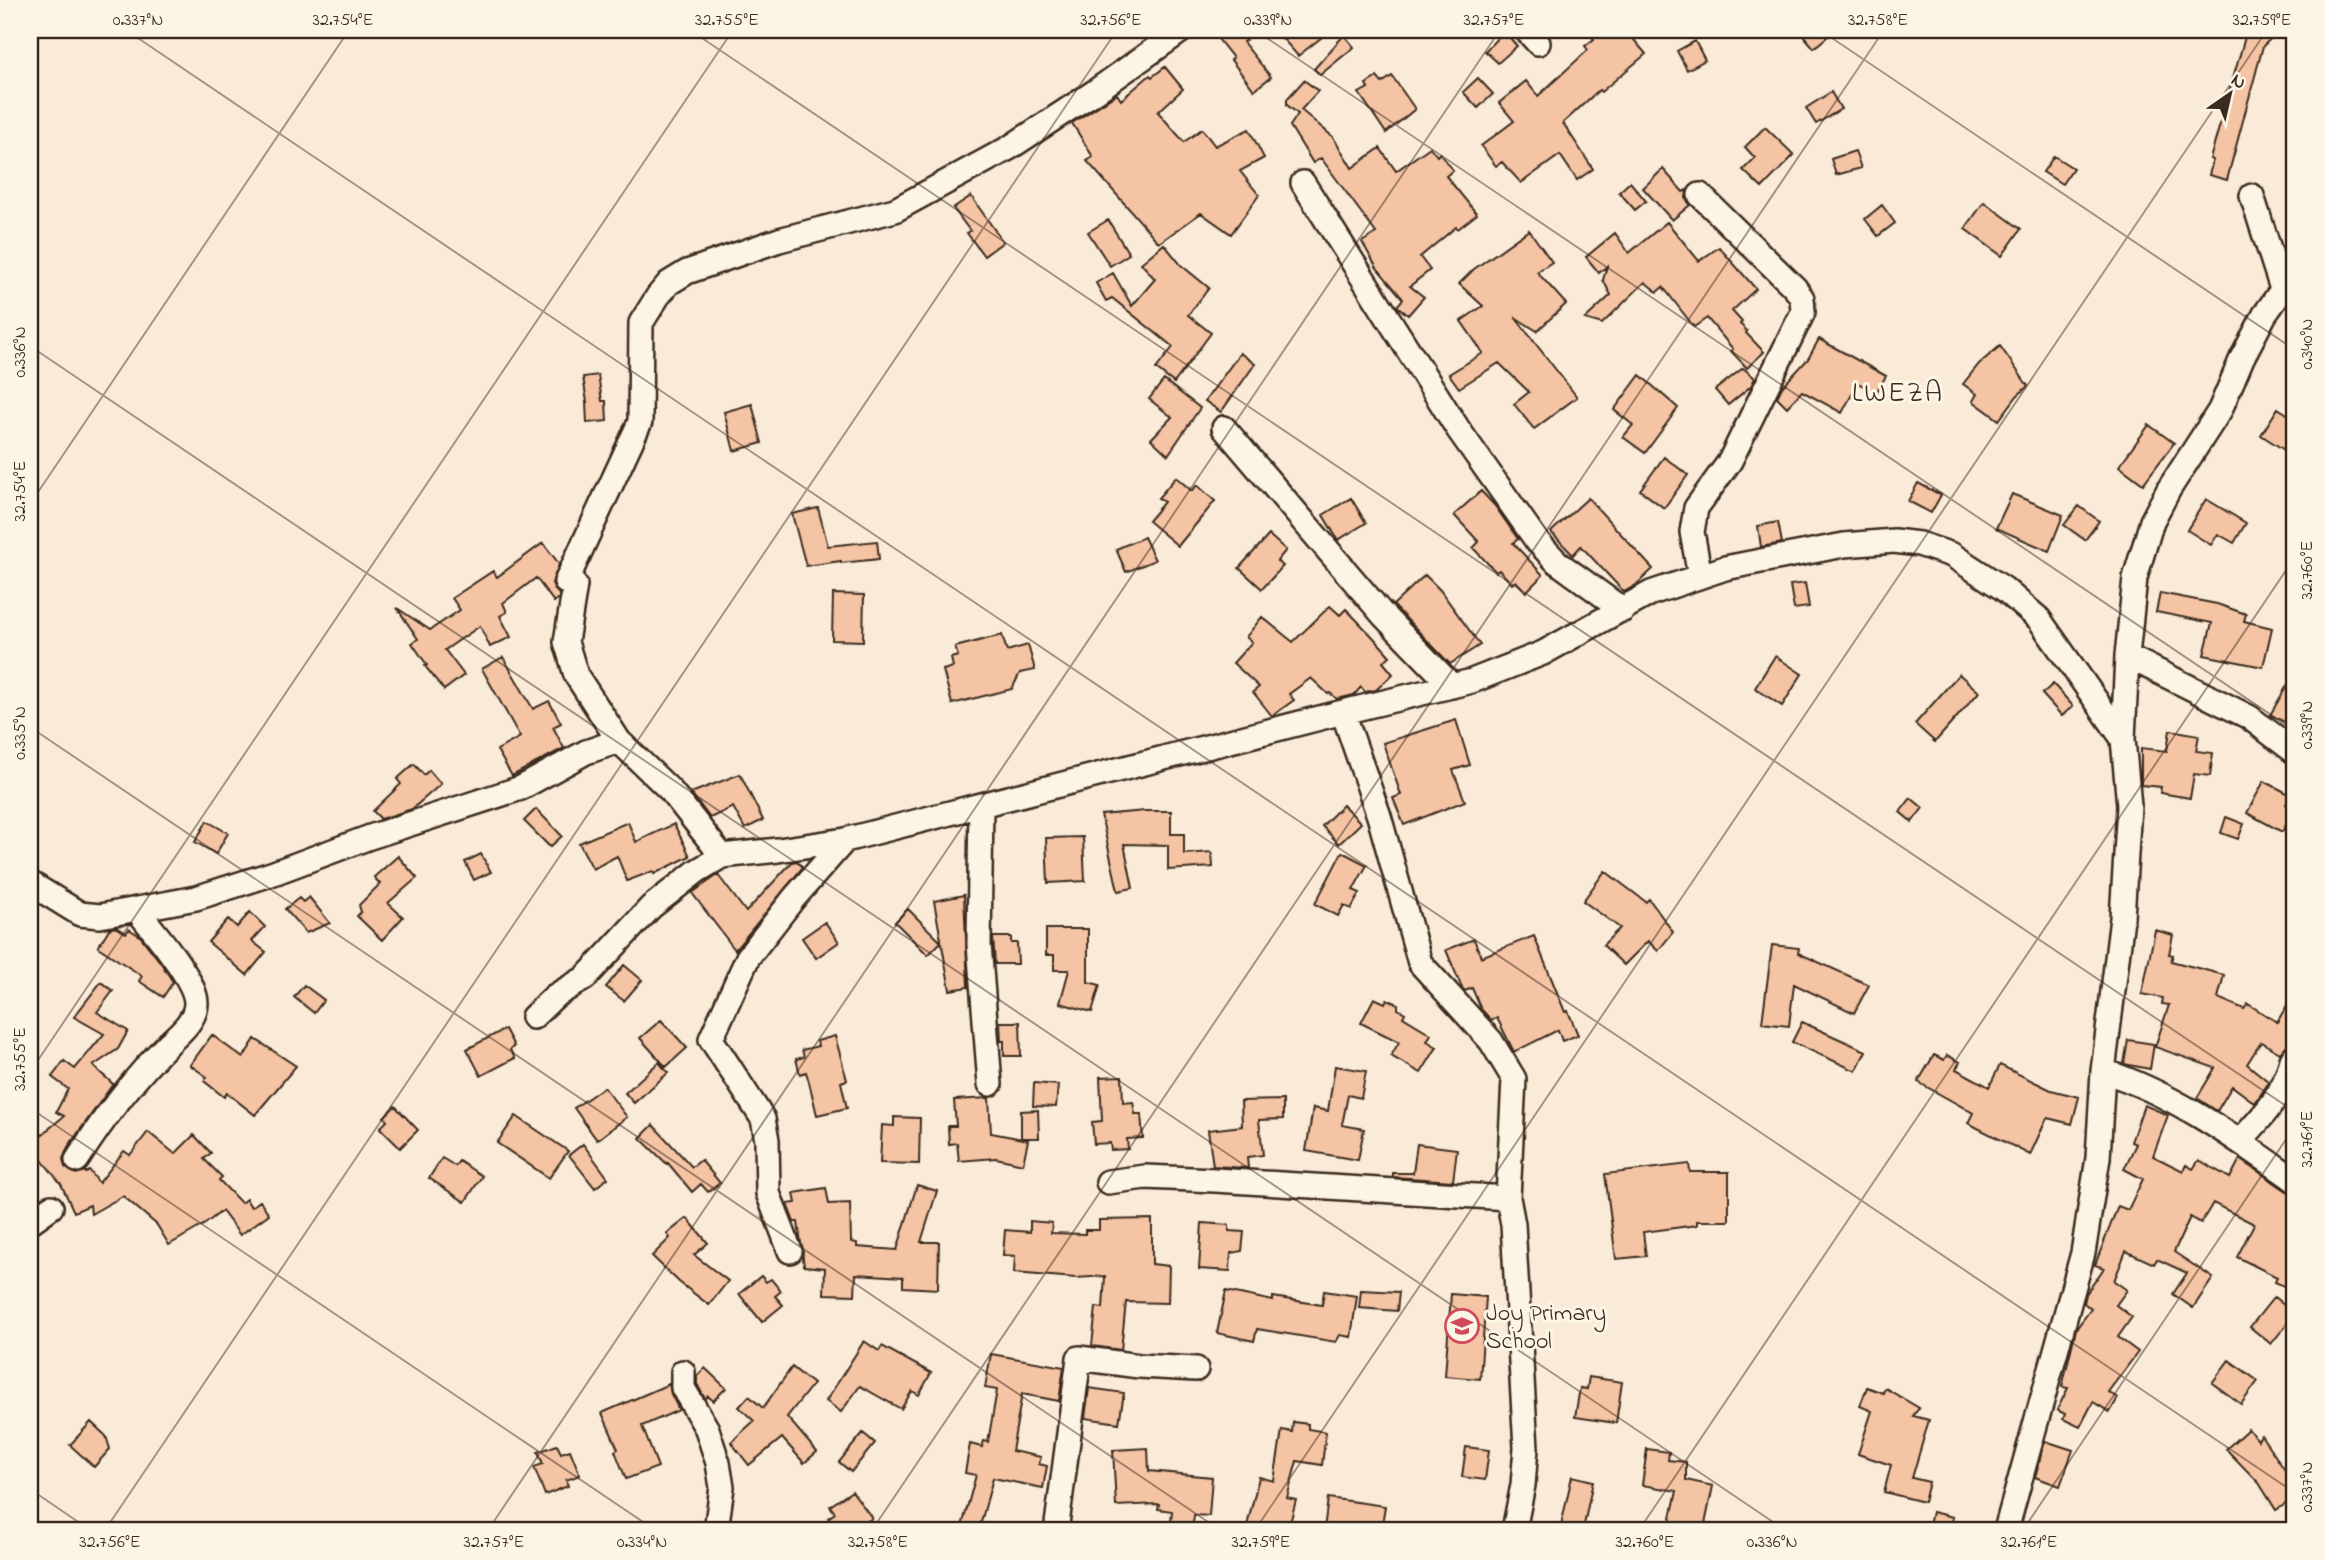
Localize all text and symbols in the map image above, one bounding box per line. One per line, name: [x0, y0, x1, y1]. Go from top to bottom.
text: 0.337°N: [113, 8, 163, 34]
text: 32.754°E: [313, 8, 374, 34]
text: 32.755°E: [695, 8, 759, 34]
text: 32.756°E: [1080, 8, 1142, 34]
text: 0.339°N: [1244, 8, 1292, 34]
text: 32.757°E: [1464, 8, 1525, 34]
text: 32.758°E: [1848, 8, 1908, 34]
text: 32.759°E: [2233, 8, 2292, 34]
north arrow: [2196, 60, 2266, 130]
text: N: [2225, 67, 2251, 97]
text: 0.340°N: [2295, 318, 2321, 370]
text: 0.336°N: [8, 326, 34, 378]
district label: LWEZA: [1852, 374, 1944, 415]
text: 32.754°E: [8, 460, 34, 521]
text: 32.760°E: [2295, 540, 2321, 599]
text: 0.339°N: [2295, 701, 2321, 749]
text: 0.335°N: [8, 706, 34, 760]
text: 32.755°E: [8, 1027, 34, 1091]
text: 32.761°E: [2295, 1110, 2321, 1167]
place label: Joy Primary School: [1486, 1297, 1606, 1360]
school or university icon: Joy Primary School: [1443, 1307, 1481, 1345]
text: 0.337°N: [2295, 1462, 2321, 1512]
text: 32.756°E: [79, 1530, 141, 1556]
text: 32.757°E: [464, 1530, 525, 1556]
text: 0.334°N: [617, 1530, 667, 1556]
text: 32.758°E: [848, 1530, 908, 1556]
text: 32.759°E: [1232, 1530, 1291, 1556]
text: 32.760°E: [1616, 1530, 1675, 1556]
text: 0.336°N: [1746, 1530, 1798, 1556]
text: 32.761°E: [2001, 1530, 2058, 1556]

